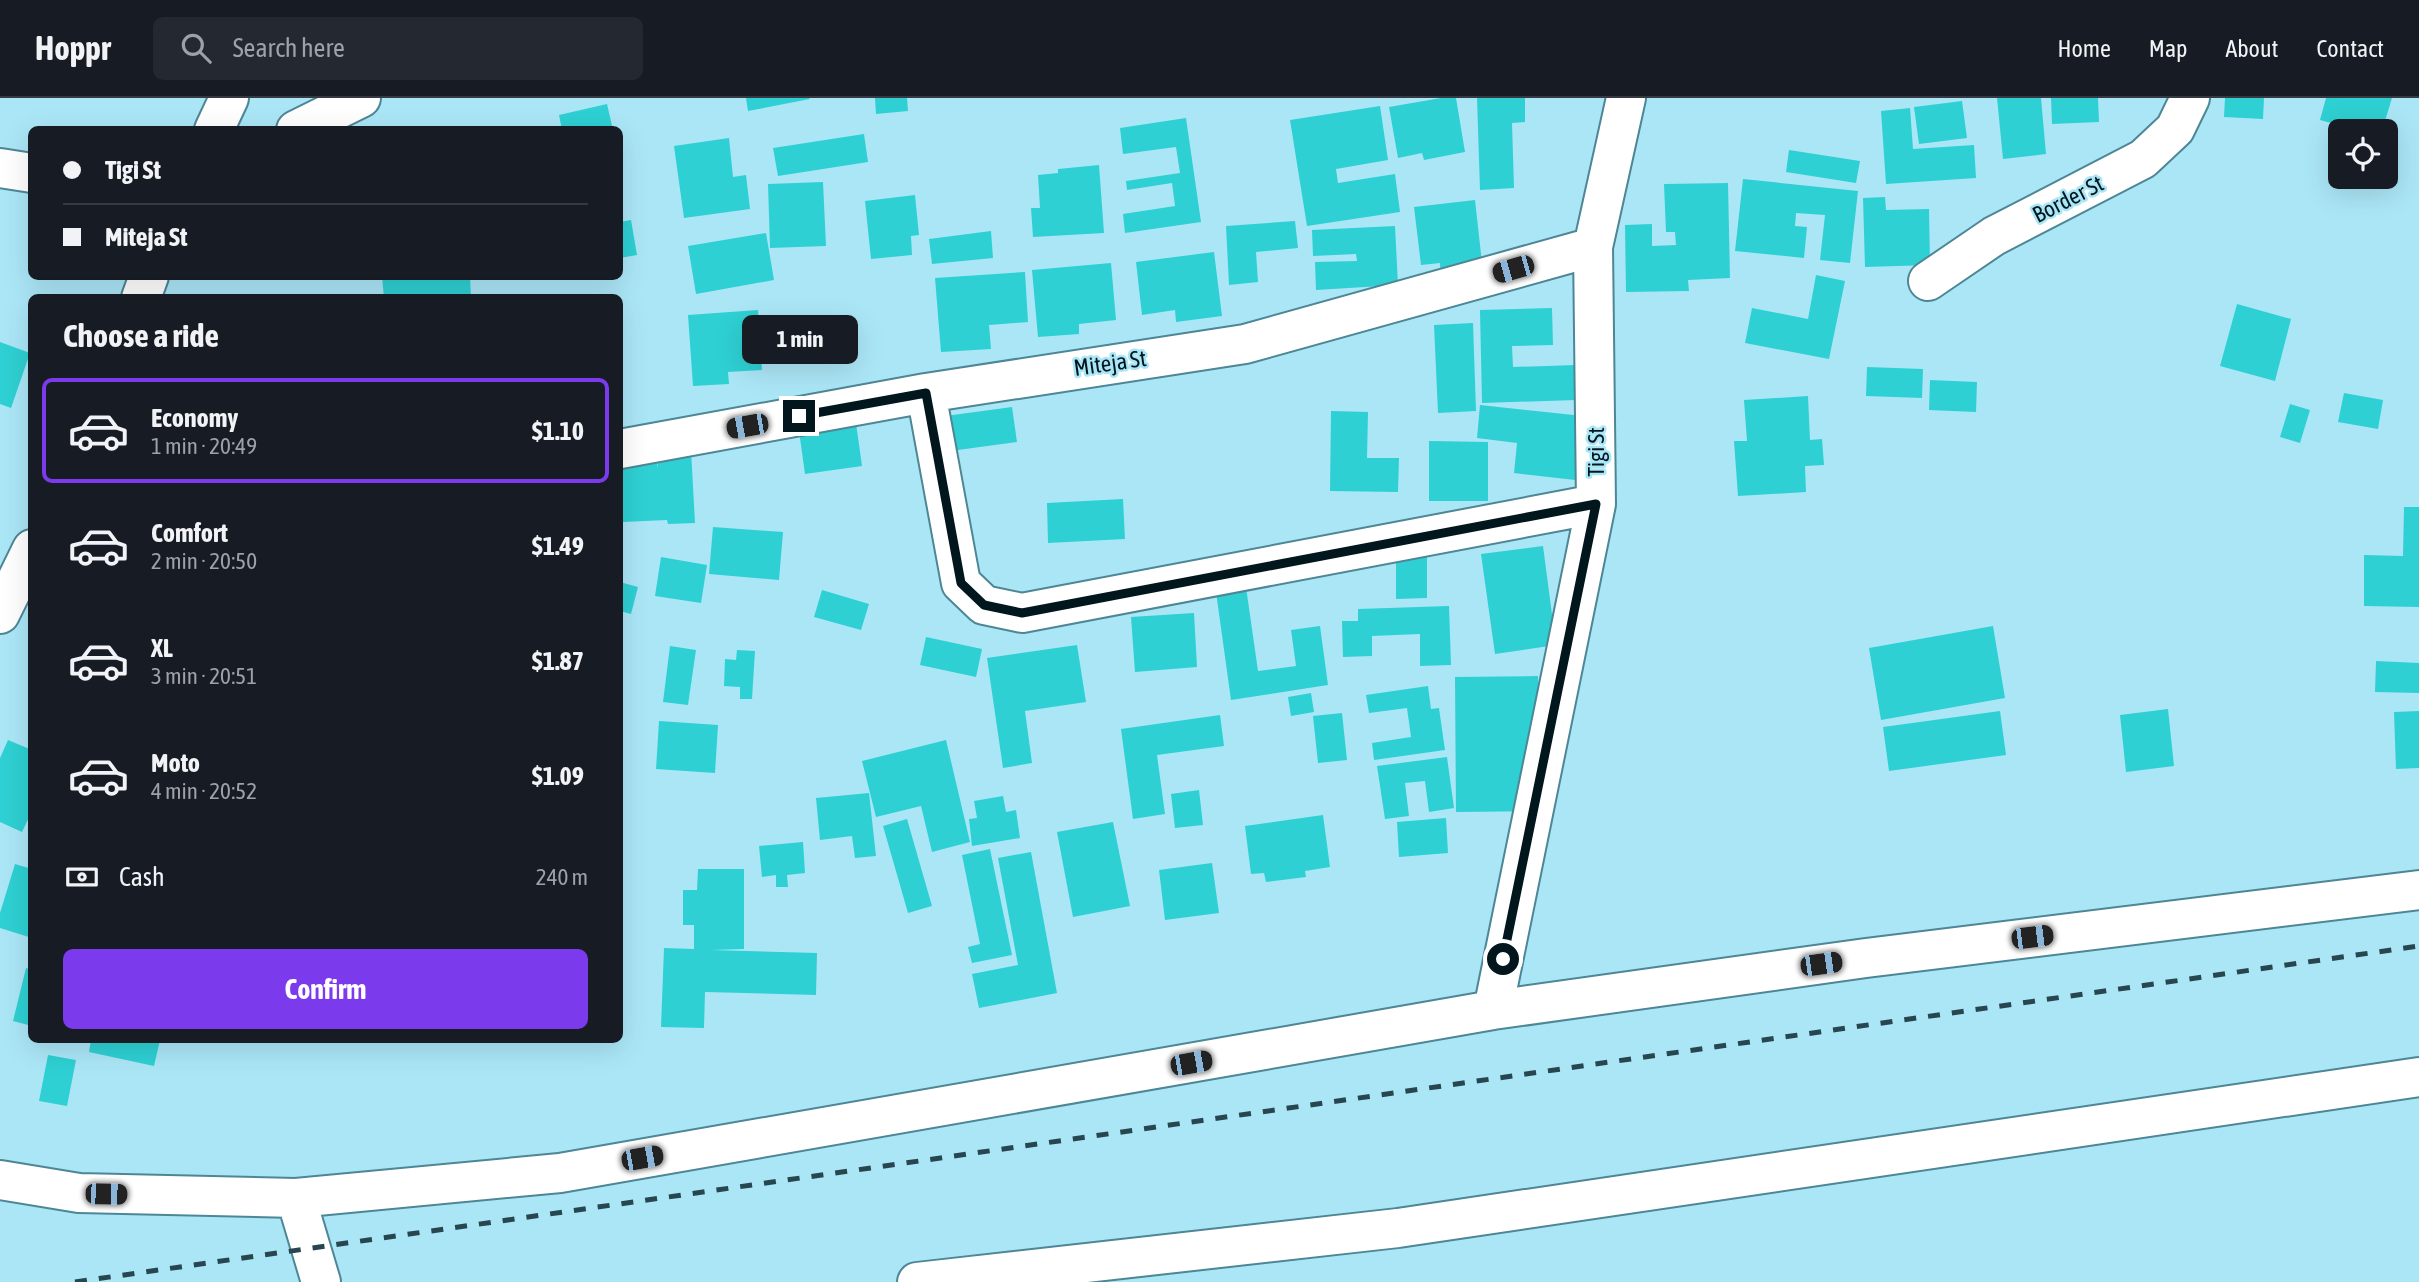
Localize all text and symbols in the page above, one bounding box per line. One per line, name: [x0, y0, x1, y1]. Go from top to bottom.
search box: [153, 17, 643, 80]
text: Hoppr: [35, 29, 111, 67]
icon: search: [177, 29, 215, 67]
text: Search here: [233, 33, 345, 63]
text: Home: [2057, 35, 2111, 62]
text: Map: [2149, 35, 2187, 62]
text: About: [2225, 35, 2278, 62]
text: Contact: [2316, 35, 2384, 62]
map controls: [2328, 119, 2398, 189]
button: locate: [2328, 119, 2398, 189]
text: Tigi St: [105, 155, 161, 185]
street label: Border St: [2028, 170, 2108, 228]
text: Miteja St: [105, 222, 187, 252]
car: [1490, 253, 1537, 285]
callout: 1 min: [741, 314, 857, 364]
text: Choose a ride: [63, 317, 219, 354]
text: 1 min: [777, 326, 823, 352]
street label: Miteja St: [1072, 345, 1148, 381]
icon: car: [67, 399, 130, 462]
route end: [783, 400, 815, 432]
text: Economy: [151, 403, 238, 433]
car: [725, 412, 770, 440]
text: $1.10: [532, 416, 584, 446]
street label: Tigi St: [1583, 427, 1609, 477]
text: 1 min · 20:49: [151, 433, 257, 459]
icon: car: [67, 514, 130, 577]
text: Comfort: [151, 518, 228, 548]
text: $1.49: [532, 531, 584, 561]
text: 2 min · 20:50: [151, 548, 257, 574]
icon: car: [67, 629, 130, 692]
text: XL: [151, 633, 173, 663]
text: $1.87: [532, 646, 584, 676]
text: 3 min · 20:51: [151, 663, 257, 689]
icon: car: [67, 744, 130, 807]
text: Moto: [151, 748, 200, 778]
text: $1.09: [532, 761, 584, 791]
text: 4 min · 20:52: [151, 778, 257, 804]
icon: cash: [63, 858, 101, 896]
text: Cash: [119, 862, 165, 892]
text: 240 m: [536, 864, 588, 890]
car: [2010, 924, 2055, 950]
route start: [1487, 943, 1519, 975]
button: Confirm: [63, 949, 588, 1029]
car: [1799, 951, 1844, 977]
car: [1169, 1049, 1214, 1077]
car: [620, 1144, 665, 1172]
car: [85, 1183, 128, 1205]

